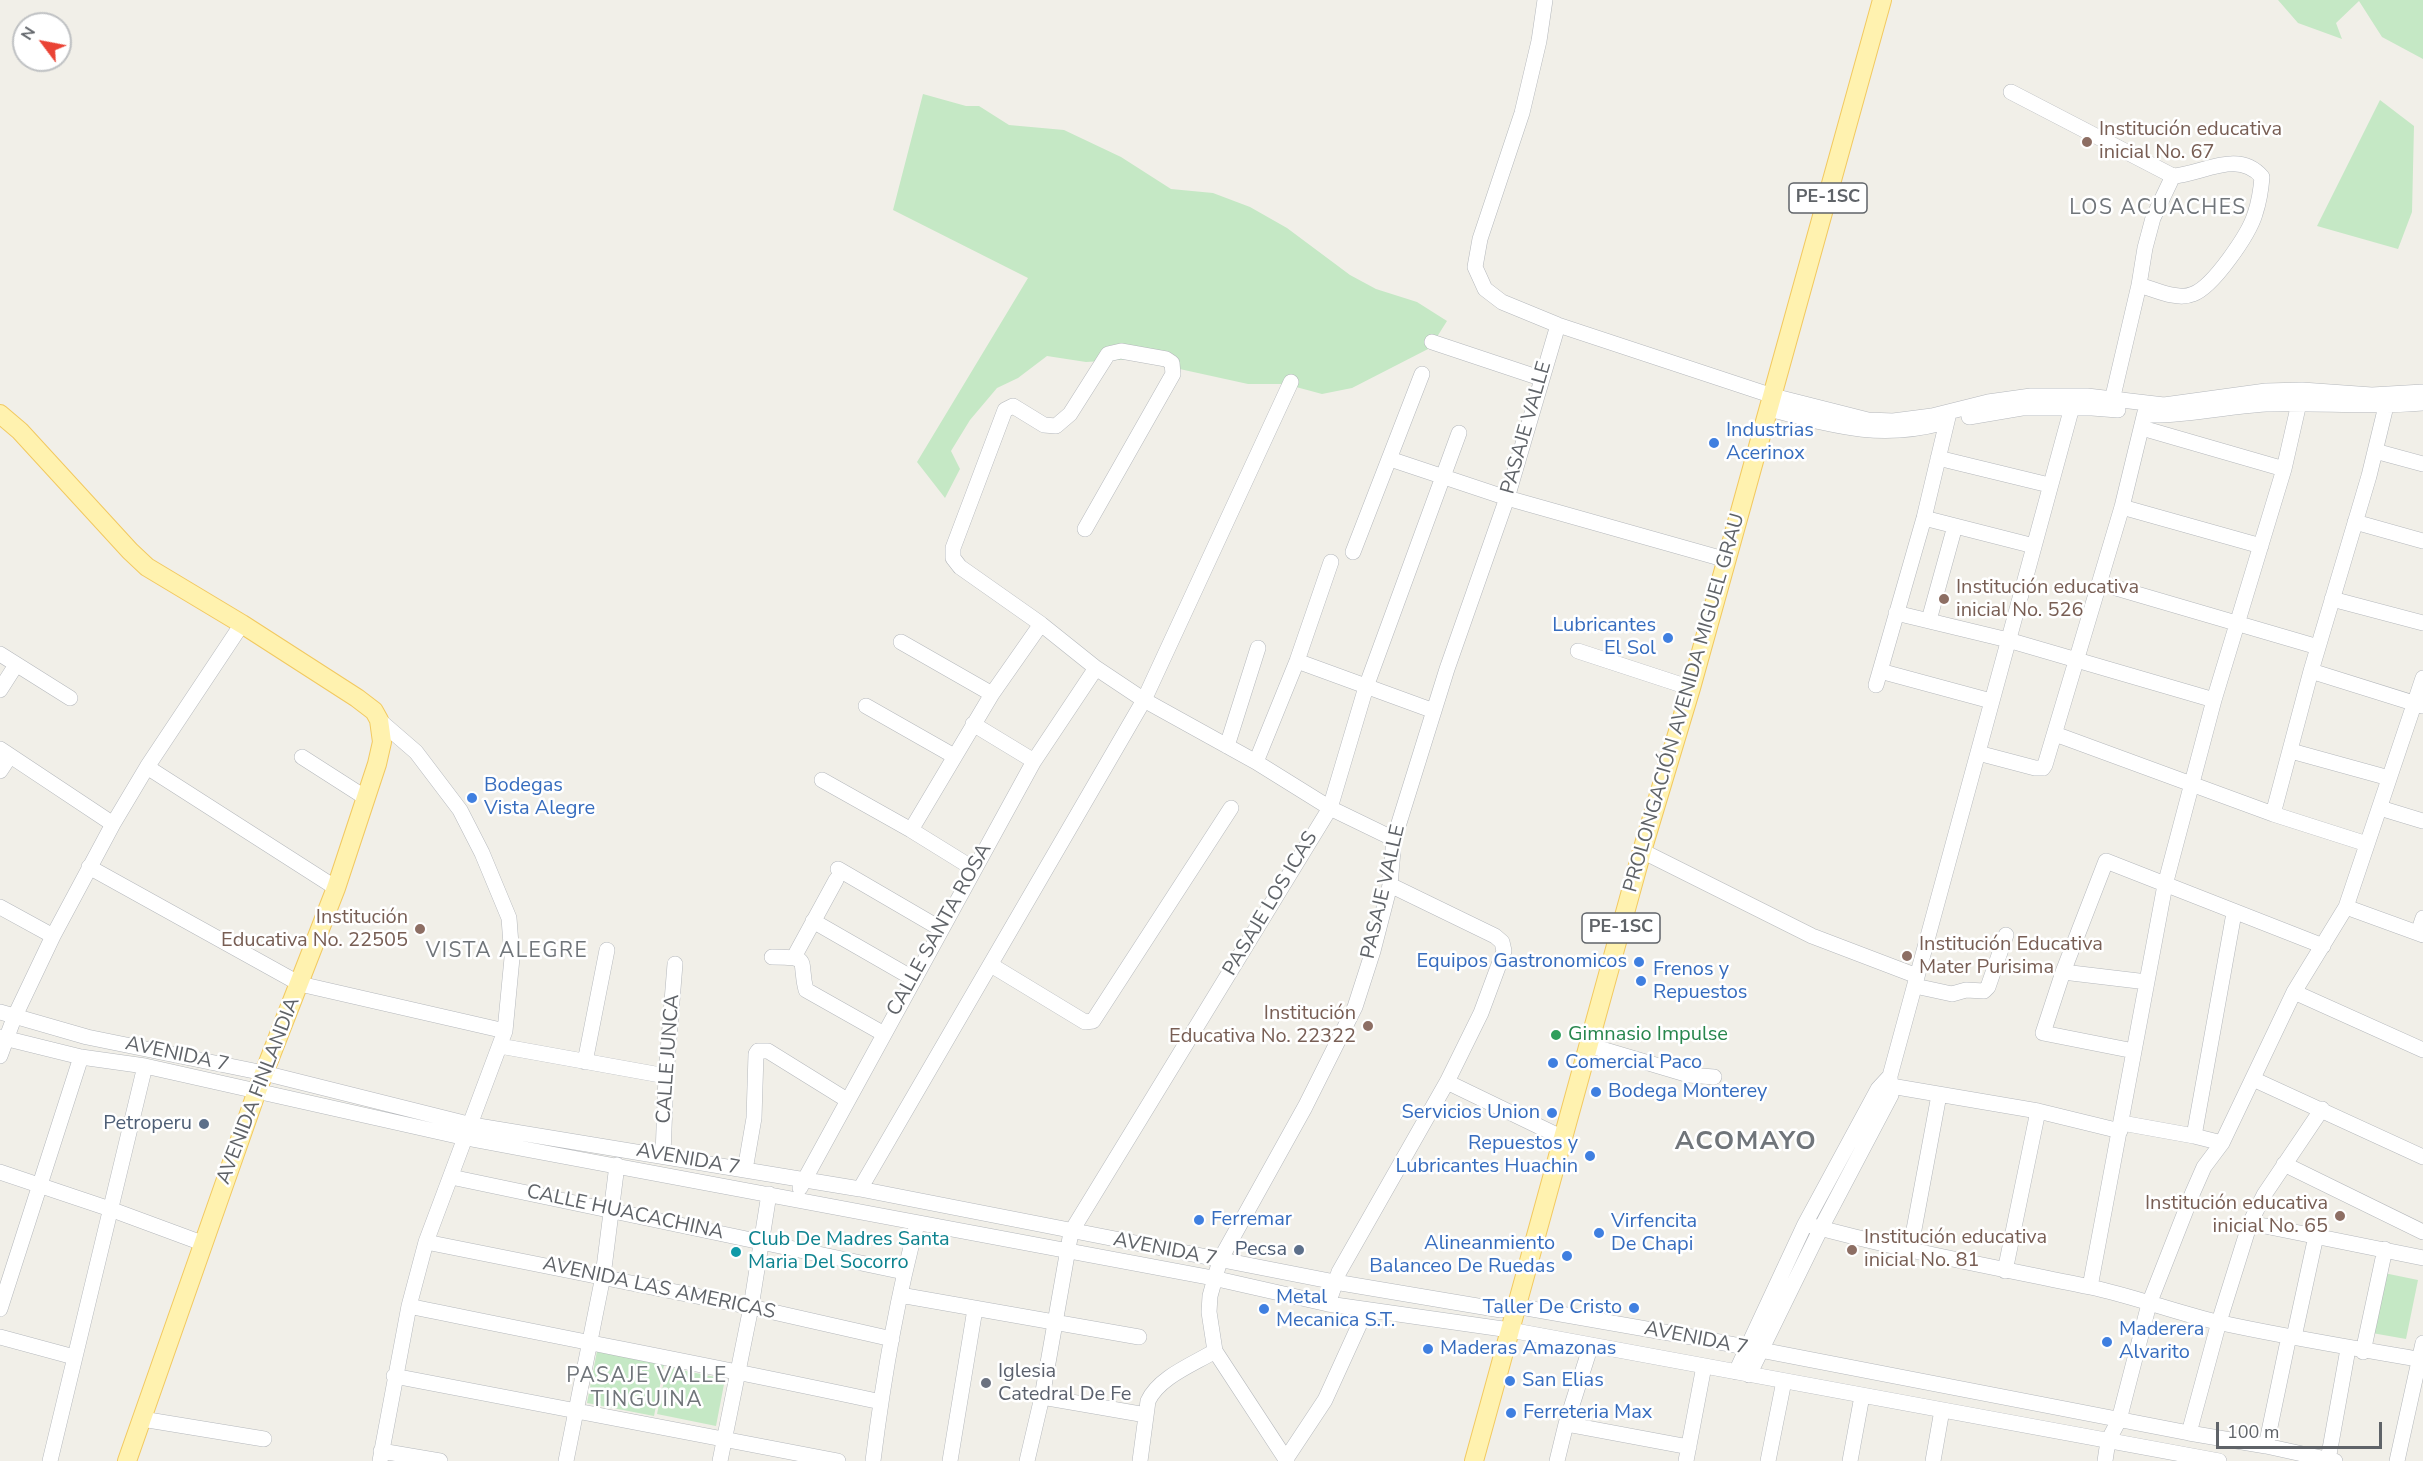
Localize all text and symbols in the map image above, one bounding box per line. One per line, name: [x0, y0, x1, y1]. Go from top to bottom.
north arrow: [12, 12, 72, 72]
text: N: [16, 23, 41, 44]
place label: Institución educativa inicial No. 67: [2099, 118, 2282, 165]
marker: Institución educativa inicial No. 67: [2080, 135, 2094, 149]
road number: PE-1SC: [1789, 183, 1867, 213]
district label: LOS ACUACHES: [2069, 196, 2247, 222]
street label: PASAJE VALLE: [1497, 359, 1557, 497]
place label: Industrias Acerinox: [1726, 419, 1814, 466]
marker: Industrias Acerinox: [1707, 436, 1721, 450]
street label: PROLONGACIÓN AVENIDA MIGUEL GRAU: [1619, 511, 1751, 895]
place label: Institución educativa inicial No. 526: [1956, 576, 2139, 623]
marker: Institución educativa inicial No. 526: [1937, 592, 1951, 606]
place label: Lubricantes El Sol: [1552, 614, 1656, 661]
marker: Lubricantes El Sol: [1661, 631, 1675, 645]
place label: Bodegas Vista Alegre: [484, 774, 595, 821]
marker: Bodegas Vista Alegre: [465, 791, 479, 805]
street label: PASAJE VALLE: [1357, 823, 1411, 961]
street label: PASAJE LOS ICAS: [1218, 827, 1324, 981]
street label: CALLE SANTA ROSA: [883, 840, 997, 1020]
place label: Institución Educativa No. 22505: [221, 906, 408, 953]
road number: PE-1SC: [1582, 913, 1660, 943]
marker: Institución Educativa No. 22505: [413, 922, 427, 936]
place label: Institución Educativa Mater Purisima: [1919, 933, 2103, 980]
district label: VISTA ALEGRE: [426, 939, 588, 965]
marker: Institución Educativa Mater Purisima: [1900, 949, 1914, 963]
place label: Equipos Gastronomicos: [1417, 950, 1627, 974]
marker: Equipos Gastronomicos: [1632, 955, 1646, 969]
place label: Frenos y Repuestos: [1653, 958, 1747, 1005]
marker: Frenos y Repuestos: [1634, 974, 1648, 988]
street label: CALLE JUNCA: [653, 993, 685, 1125]
street label: AVENIDA FINLANDIA: [212, 994, 306, 1188]
place label: Institución Educativa No. 22322: [1169, 1002, 1356, 1049]
marker: Institución Educativa No. 22322: [1361, 1019, 1375, 1033]
place label: Gimnasio Impulse: [1568, 1023, 1728, 1047]
marker: Gimnasio Impulse: [1549, 1028, 1563, 1042]
street label: AVENIDA 7: [123, 1032, 231, 1078]
place label: Comercial Paco: [1565, 1051, 1702, 1075]
marker: Comercial Paco: [1546, 1056, 1560, 1070]
place label: Bodega Monterey: [1608, 1080, 1767, 1104]
marker: Bodega Monterey: [1589, 1085, 1603, 1099]
place label: Servicios Union: [1402, 1101, 1540, 1125]
marker: Servicios Union: [1545, 1106, 1559, 1120]
place label: Petroperu: [103, 1112, 192, 1136]
marker: Petroperu: [197, 1117, 211, 1131]
district label: ACOMAYO: [1675, 1127, 1817, 1159]
place label: Repuestos y Lubricantes Huachin: [1396, 1132, 1578, 1179]
street label: AVENIDA 7: [634, 1139, 742, 1181]
marker: Repuestos y Lubricantes Huachin: [1583, 1149, 1597, 1163]
street label: CALLE HUACACHINA: [524, 1180, 726, 1246]
place label: Institución educativa inicial No. 65: [2145, 1192, 2328, 1239]
place label: Ferremar: [1211, 1208, 1292, 1232]
marker: Institución educativa inicial No. 65: [2333, 1209, 2347, 1223]
place label: Virfencita De Chapi: [1611, 1210, 1697, 1257]
marker: Ferremar: [1192, 1213, 1206, 1227]
marker: Virfencita De Chapi: [1592, 1226, 1606, 1240]
place label: Institución educativa inicial No. 81: [1864, 1226, 2047, 1273]
place label: Club De Madres Santa Maria Del Socorro: [748, 1228, 950, 1275]
street label: AVENIDA 7: [1111, 1228, 1219, 1272]
place label: Alineanmiento Balanceo De Ruedas: [1369, 1232, 1555, 1279]
place label: Pecsa: [1235, 1238, 1287, 1262]
marker: Pecsa: [1292, 1243, 1306, 1257]
marker: Institución educativa inicial No. 81: [1845, 1243, 1859, 1257]
marker: Club De Madres Santa Maria Del Socorro: [729, 1245, 743, 1259]
marker: Alineanmiento Balanceo De Ruedas: [1560, 1249, 1574, 1263]
street label: AVENIDA LAS AMERICAS: [540, 1253, 778, 1325]
place label: Metal Mecanica S.T.: [1276, 1286, 1395, 1333]
place label: Taller De Cristo: [1483, 1296, 1622, 1320]
marker: Taller De Cristo: [1627, 1301, 1641, 1315]
marker: Metal Mecanica S.T.: [1257, 1302, 1271, 1316]
street label: AVENIDA 7: [1642, 1317, 1750, 1361]
place label: Maderera Alvarito: [2119, 1318, 2204, 1365]
marker: Maderera Alvarito: [2100, 1335, 2114, 1349]
place label: Maderas Amazonas: [1440, 1337, 1616, 1361]
marker: Maderas Amazonas: [1421, 1342, 1435, 1356]
place label: Iglesia Catedral De Fe: [998, 1360, 1131, 1407]
district label: PASAJE VALLE TINGUINA: [566, 1364, 728, 1414]
place label: San Elias: [1522, 1369, 1604, 1393]
marker: San Elias: [1503, 1374, 1517, 1388]
marker: Iglesia Catedral De Fe: [979, 1376, 993, 1390]
place label: Ferreteria Max: [1523, 1401, 1652, 1425]
marker: Ferreteria Max: [1504, 1406, 1518, 1420]
scale bar: [2219, 1410, 2386, 1448]
text: 100 m: [2227, 1420, 2279, 1444]

